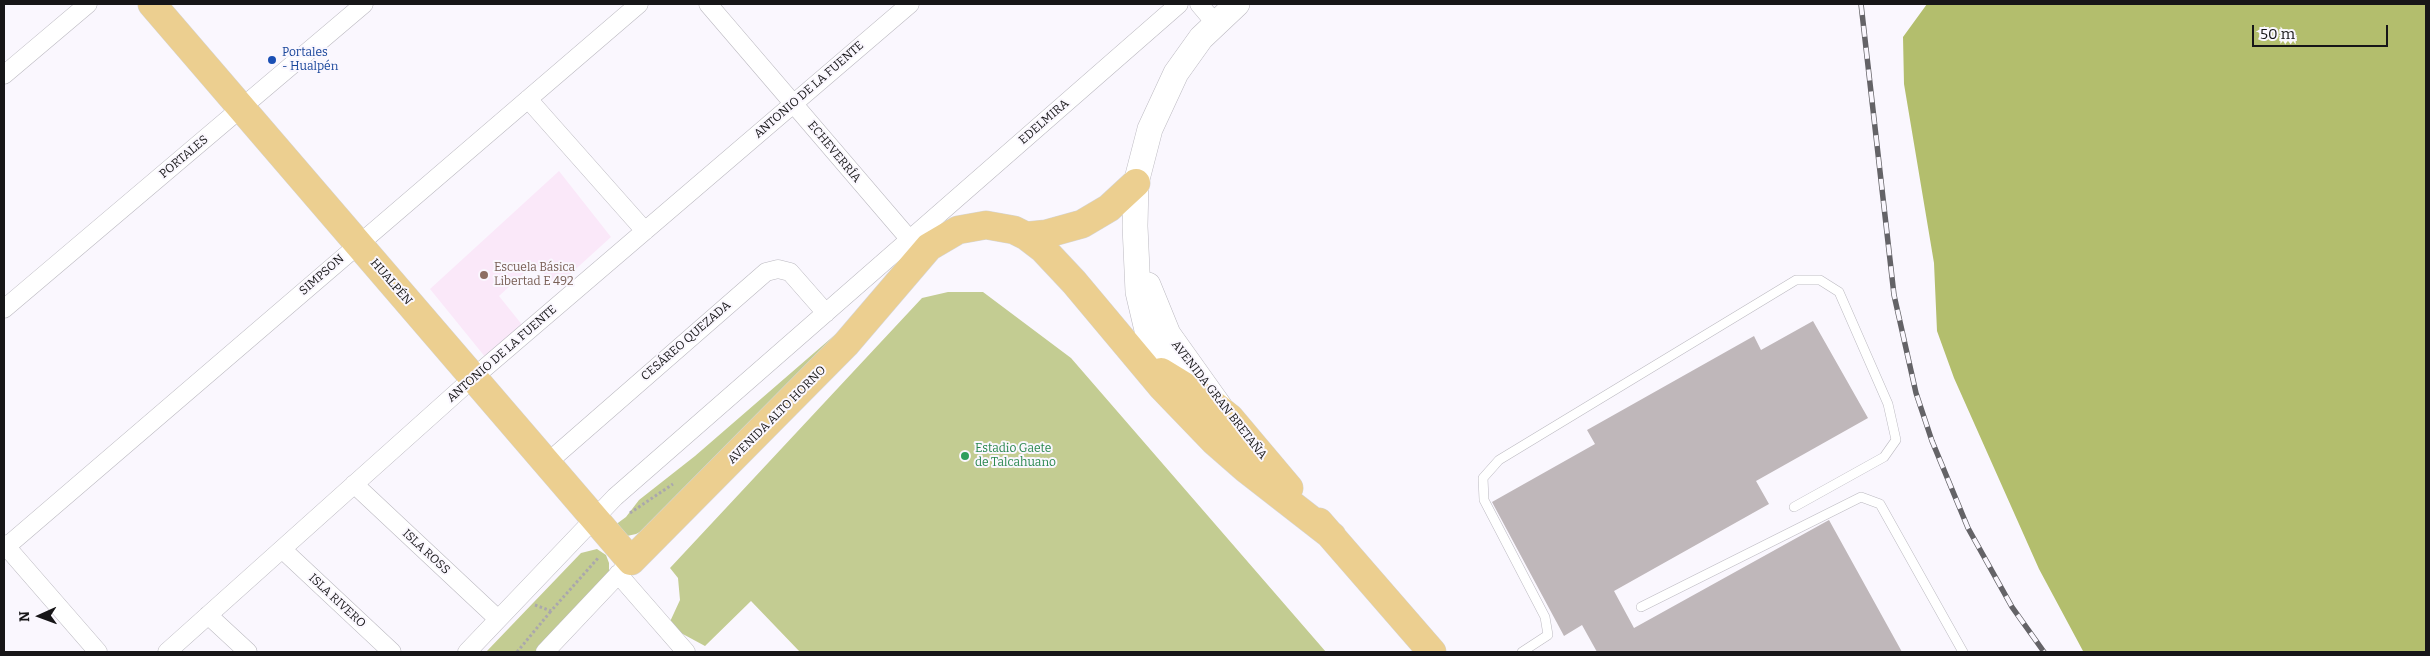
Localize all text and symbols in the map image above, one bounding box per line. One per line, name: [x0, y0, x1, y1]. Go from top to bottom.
scale bar: [2255, 15, 2391, 47]
text: 50 m: [2260, 25, 2295, 43]
street label: ANTONIO DE LA FUENTE: [751, 38, 867, 142]
place label: Portales - Hualpén: [282, 46, 338, 74]
marker: Portales - Hualpén: [266, 54, 278, 66]
street label: EDELMIRA: [1016, 96, 1072, 148]
street label: ECHEVERRÍA: [804, 119, 864, 185]
street label: PORTALES: [157, 133, 211, 181]
street label: SIMPSON: [297, 252, 347, 298]
street label: HUALPÉN: [367, 256, 415, 308]
place label: Escuela Básica Libertad E 492: [494, 261, 575, 289]
marker: Escuela Básica Libertad E 492: [478, 269, 490, 281]
street label: CESÁREO QUEZADA: [638, 298, 734, 384]
street label: ANTONIO DE LA FUENTE: [444, 302, 560, 406]
street label: AVENIDA GRAN BRETAÑA: [1168, 338, 1270, 462]
street label: AVENIDA ALTO HORNO: [725, 363, 829, 467]
place label: Estadio Gaete de Talcahuano: [975, 442, 1056, 470]
marker: Estadio Gaete de Talcahuano: [959, 450, 971, 462]
street label: ISLA ROSS: [399, 527, 453, 577]
street label: ISLA RIVERO: [306, 571, 368, 631]
north arrow: [15, 591, 65, 641]
text: N: [16, 611, 33, 622]

